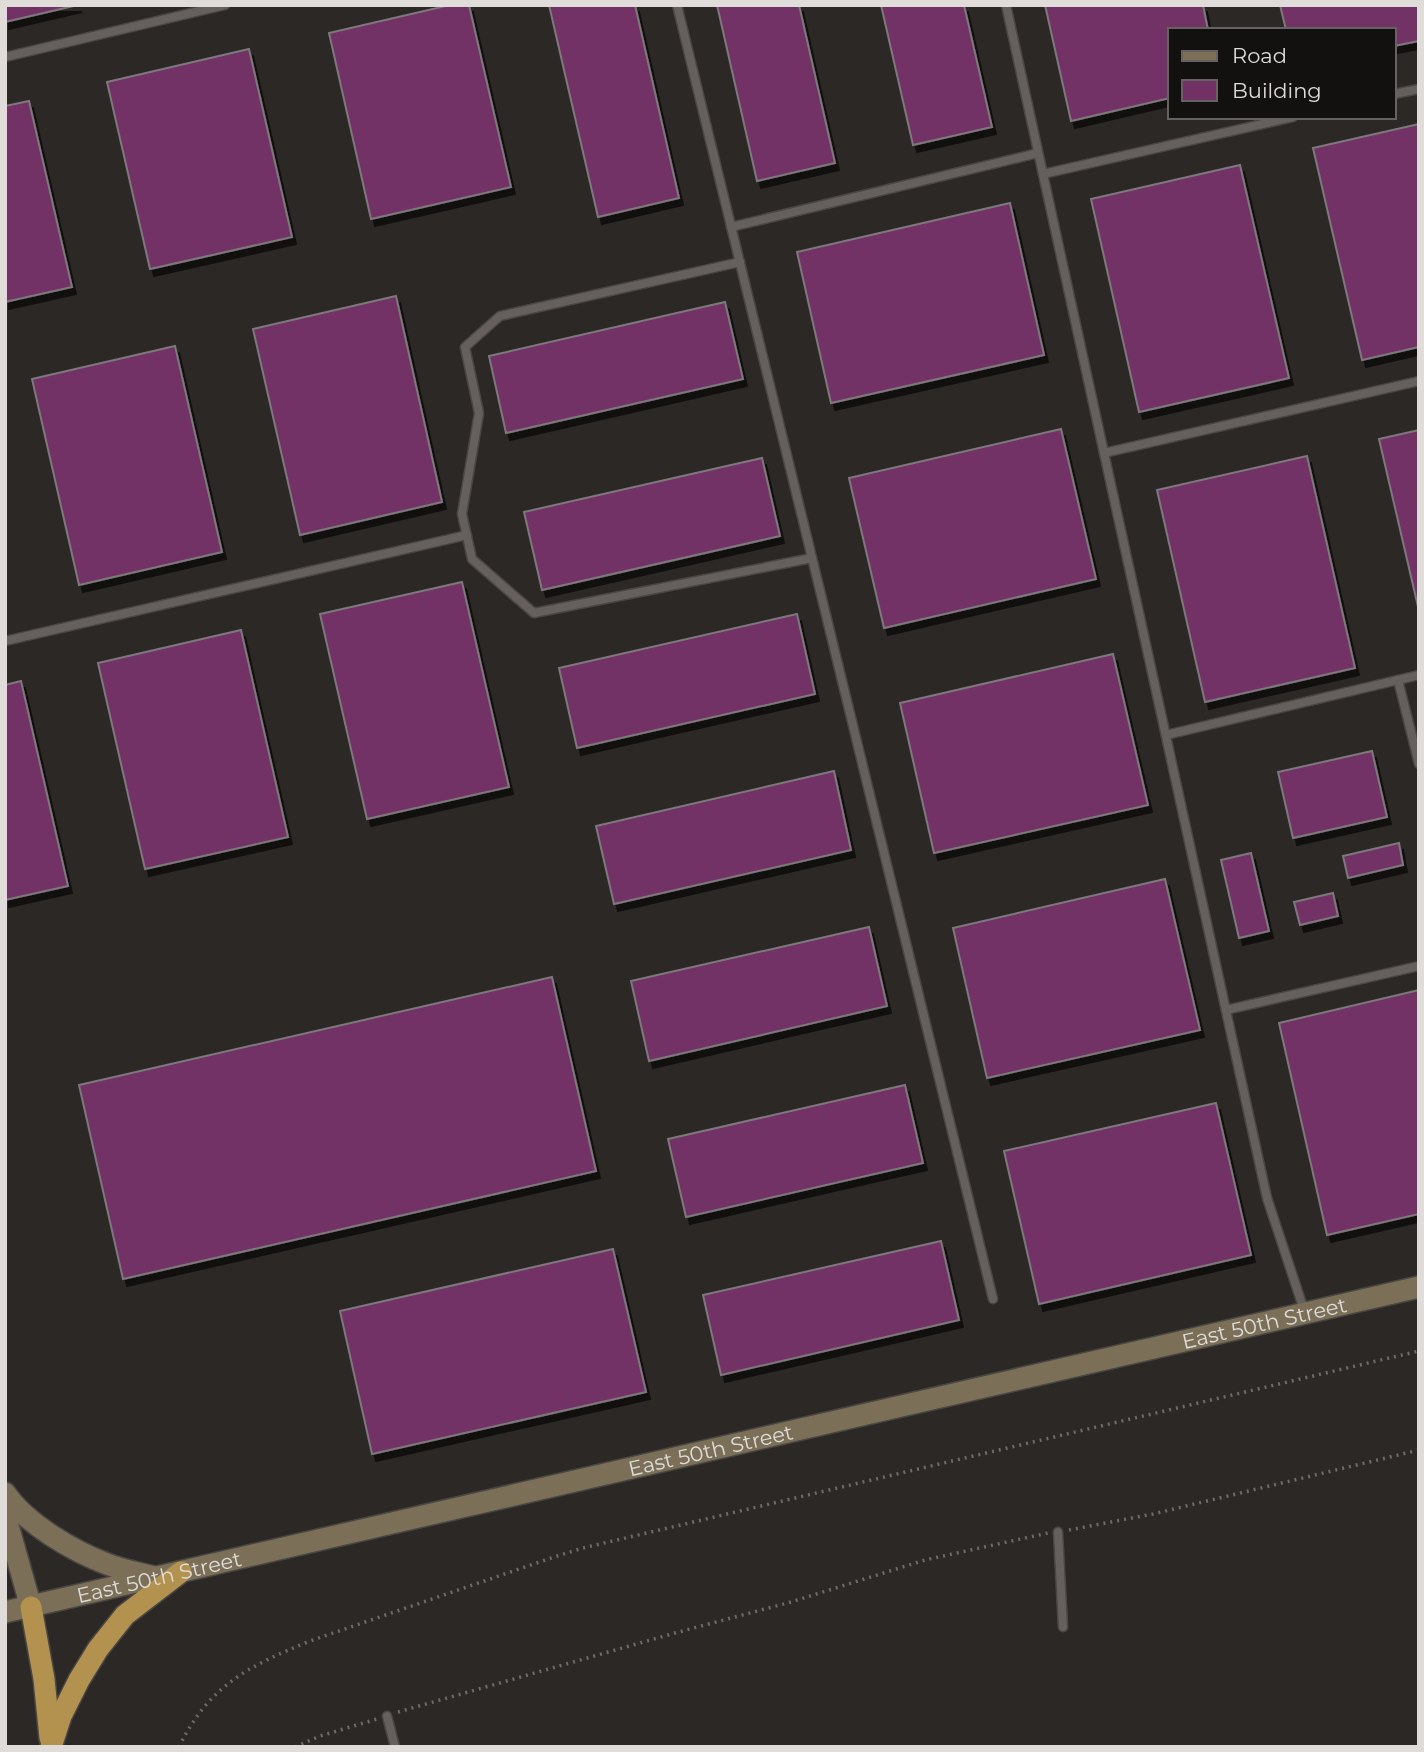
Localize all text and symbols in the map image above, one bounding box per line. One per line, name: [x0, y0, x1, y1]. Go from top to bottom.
legend: [1168, 28, 1396, 119]
text: Road: [1232, 43, 1287, 68]
text: Building: [1232, 78, 1322, 103]
street label: East 50th Street: [1179, 1292, 1349, 1354]
street label: East 50th Street: [626, 1419, 795, 1481]
street label: East 50th Street: [74, 1546, 244, 1608]

